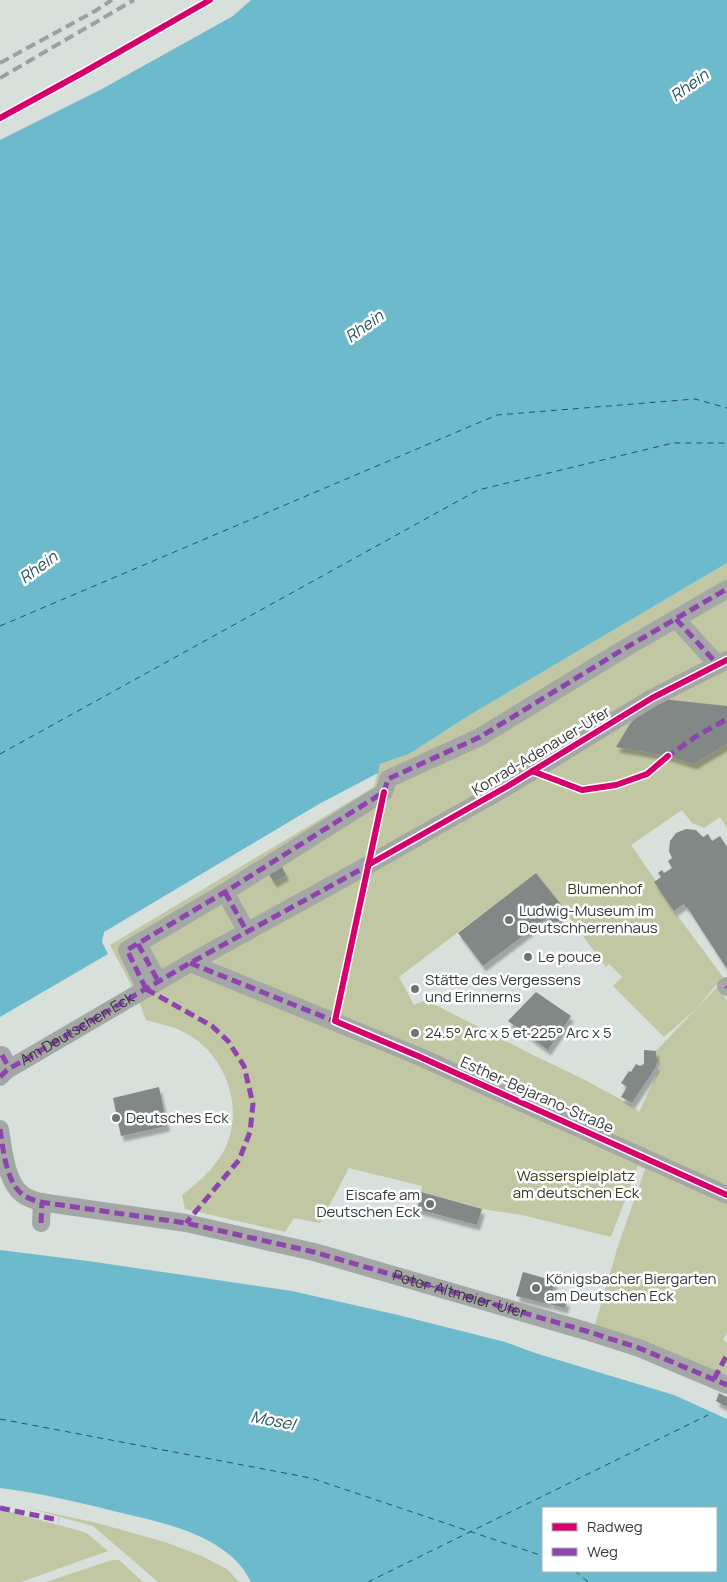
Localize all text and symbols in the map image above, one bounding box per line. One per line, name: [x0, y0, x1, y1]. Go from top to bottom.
water label: Rhein: [665, 63, 713, 106]
water label: Rhein: [340, 304, 388, 347]
water label: Rhein: [14, 545, 62, 588]
street label: Konrad-Adenauer-Ufer: [468, 701, 614, 800]
park label: Blumenhof: [568, 878, 643, 899]
place label: Ludwig-Museum im Deutschherrenhaus: [519, 900, 658, 938]
marker: Ludwig-Museum im Deutschherrenhaus: [503, 914, 515, 926]
place label: Le pouce: [538, 946, 601, 967]
marker: Le pouce: [522, 951, 534, 963]
place label: Stätte des Vergessens und Erinnerns: [425, 969, 581, 1007]
marker: Stätte des Vergessens und Erinnerns: [409, 983, 421, 995]
street label: Am Deutschen Eck: [16, 987, 138, 1070]
place label: 24.5° Arc x 5 et 225° Arc x 5: [425, 1022, 612, 1043]
marker: 24.5° Arc x 5 et 225° Arc x 5: [409, 1027, 421, 1039]
street label: Esther-Bejarano-Straße: [457, 1051, 617, 1138]
place label: Deutsches Eck: [126, 1107, 229, 1128]
marker: Deutsches Eck: [110, 1112, 122, 1124]
park label: Wasserspielplatz am deutschen Eck: [513, 1165, 640, 1203]
place label: Eiscafe am Deutschen Eck: [316, 1184, 421, 1222]
marker: Eiscafe am Deutschen Eck: [424, 1198, 436, 1210]
street label: Peter-Altmeier-Ufer: [390, 1264, 529, 1323]
place label: Königsbacher Biergarten am Deutschen Eck: [546, 1268, 716, 1306]
marker: Königsbacher Biergarten am Deutschen Eck: [530, 1282, 542, 1294]
water label: Mosel: [249, 1405, 299, 1435]
legend: [542, 1507, 717, 1572]
text: Radweg: [587, 1516, 643, 1537]
text: Weg: [587, 1541, 618, 1562]

